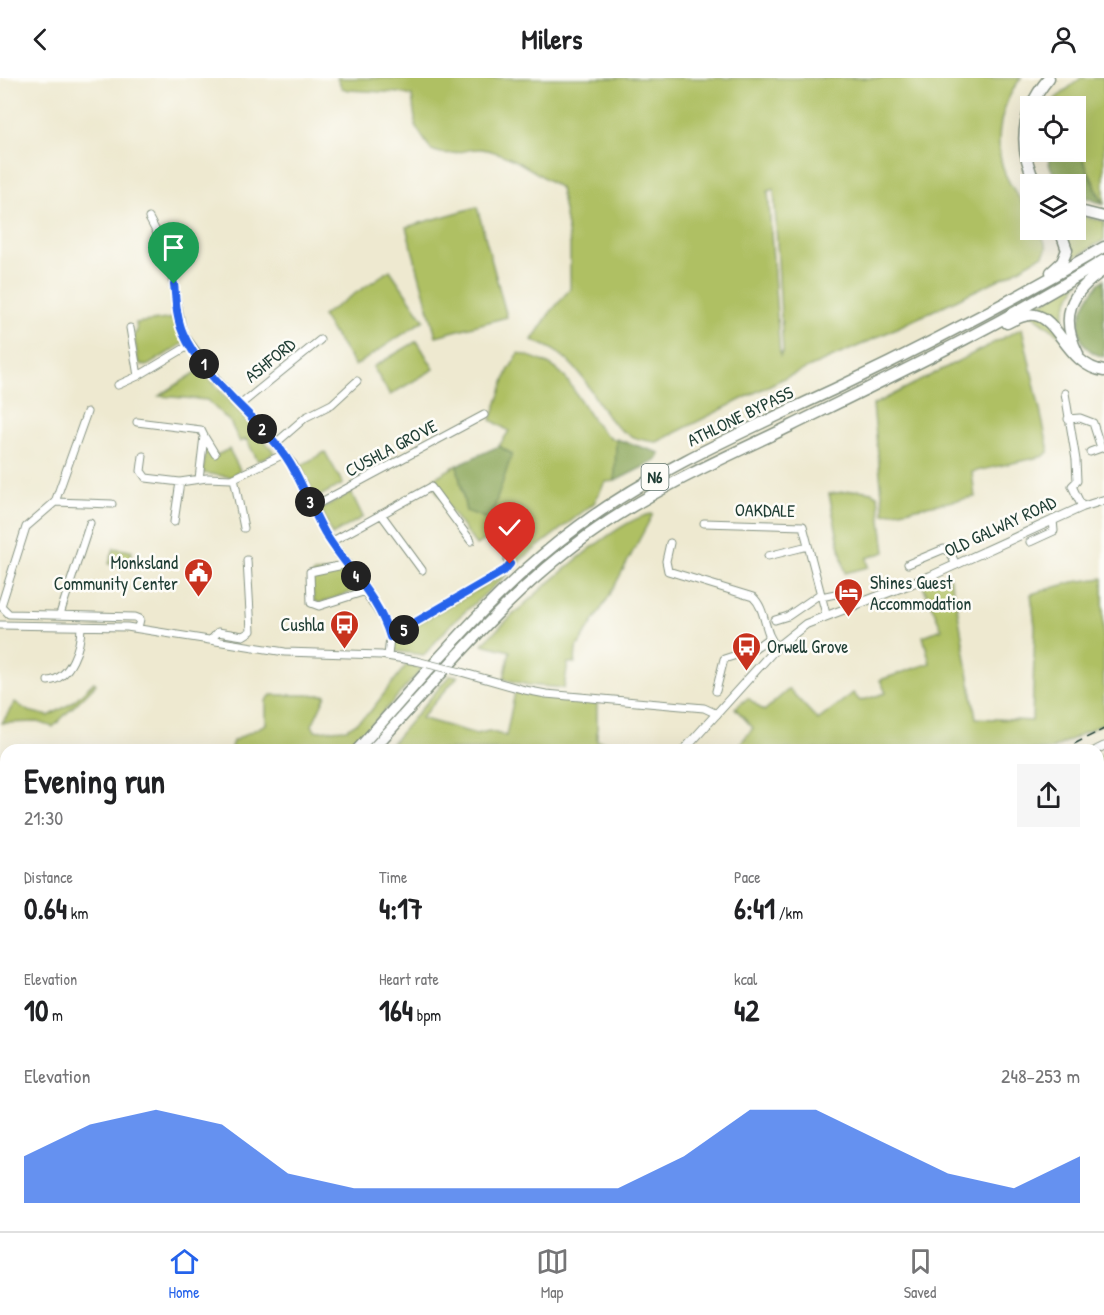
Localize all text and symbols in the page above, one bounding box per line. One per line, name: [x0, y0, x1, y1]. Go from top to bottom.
text: Milers: [522, 21, 582, 57]
icon: back: [24, 23, 57, 56]
icon: person: [1047, 23, 1080, 56]
map controls: [1020, 96, 1086, 240]
button: locate: [1020, 96, 1086, 162]
button: layers: [1020, 174, 1086, 240]
pin: [148, 222, 199, 284]
icon: arrive: [157, 231, 190, 264]
street label: ASHFORD: [239, 331, 301, 388]
pin: 1: [189, 349, 219, 379]
text: 1: [201, 353, 207, 375]
street label: ATHLONE BYPASS: [683, 380, 797, 452]
street label: CUSHLA GROVE: [341, 413, 441, 483]
pin: 2: [247, 414, 277, 444]
text: 2: [258, 418, 266, 440]
road number: N6: [642, 464, 668, 490]
pin: 3: [295, 487, 325, 517]
street label: OLD GALWAY ROAD: [940, 489, 1061, 563]
text: 3: [306, 491, 314, 513]
street label: OAKDALE: [735, 497, 795, 523]
pin: [484, 502, 535, 564]
icon: check: [493, 511, 526, 544]
place label: Monksland Community Center: [54, 550, 178, 596]
public building icon: Monksland Community Center: [183, 556, 215, 598]
pin: 4: [341, 561, 371, 591]
text: 4: [353, 565, 359, 587]
place label: Shines Guest Accommodation: [870, 570, 971, 616]
hotel icon: Shines Guest Accommodation: [833, 576, 865, 618]
bus stop icon: Cushla: [329, 608, 361, 650]
place label: Cushla: [281, 612, 324, 637]
pin: 5: [389, 615, 419, 645]
text: 5: [401, 619, 407, 641]
bus stop icon: Orwell Grove: [730, 630, 762, 672]
place label: Orwell Grove: [767, 634, 849, 659]
text: Evening run: [24, 759, 165, 803]
button: share: [1017, 764, 1080, 827]
text: 21:30: [24, 804, 63, 831]
text: Distance: [24, 866, 73, 888]
text: Time: [379, 866, 407, 888]
text: Pace: [734, 866, 761, 888]
text: 0.64: [24, 888, 67, 928]
text: 4:17: [379, 888, 423, 928]
text: 6:41: [734, 888, 775, 928]
text: km: [67, 902, 88, 924]
text: /km: [775, 902, 803, 924]
text: Elevation: [24, 968, 77, 990]
text: Heart rate: [379, 968, 439, 990]
text: kcal: [734, 968, 757, 990]
text: 10: [24, 990, 48, 1030]
text: 164: [379, 990, 413, 1030]
text: 42: [734, 990, 759, 1030]
text: m: [48, 1004, 63, 1026]
text: bpm: [413, 1004, 441, 1026]
text: Elevation: [24, 1062, 90, 1089]
text: 248–253 m: [1001, 1062, 1080, 1089]
tab: Home: [168, 1245, 201, 1303]
tab: Map: [536, 1245, 569, 1303]
tab: Saved: [904, 1245, 937, 1303]

